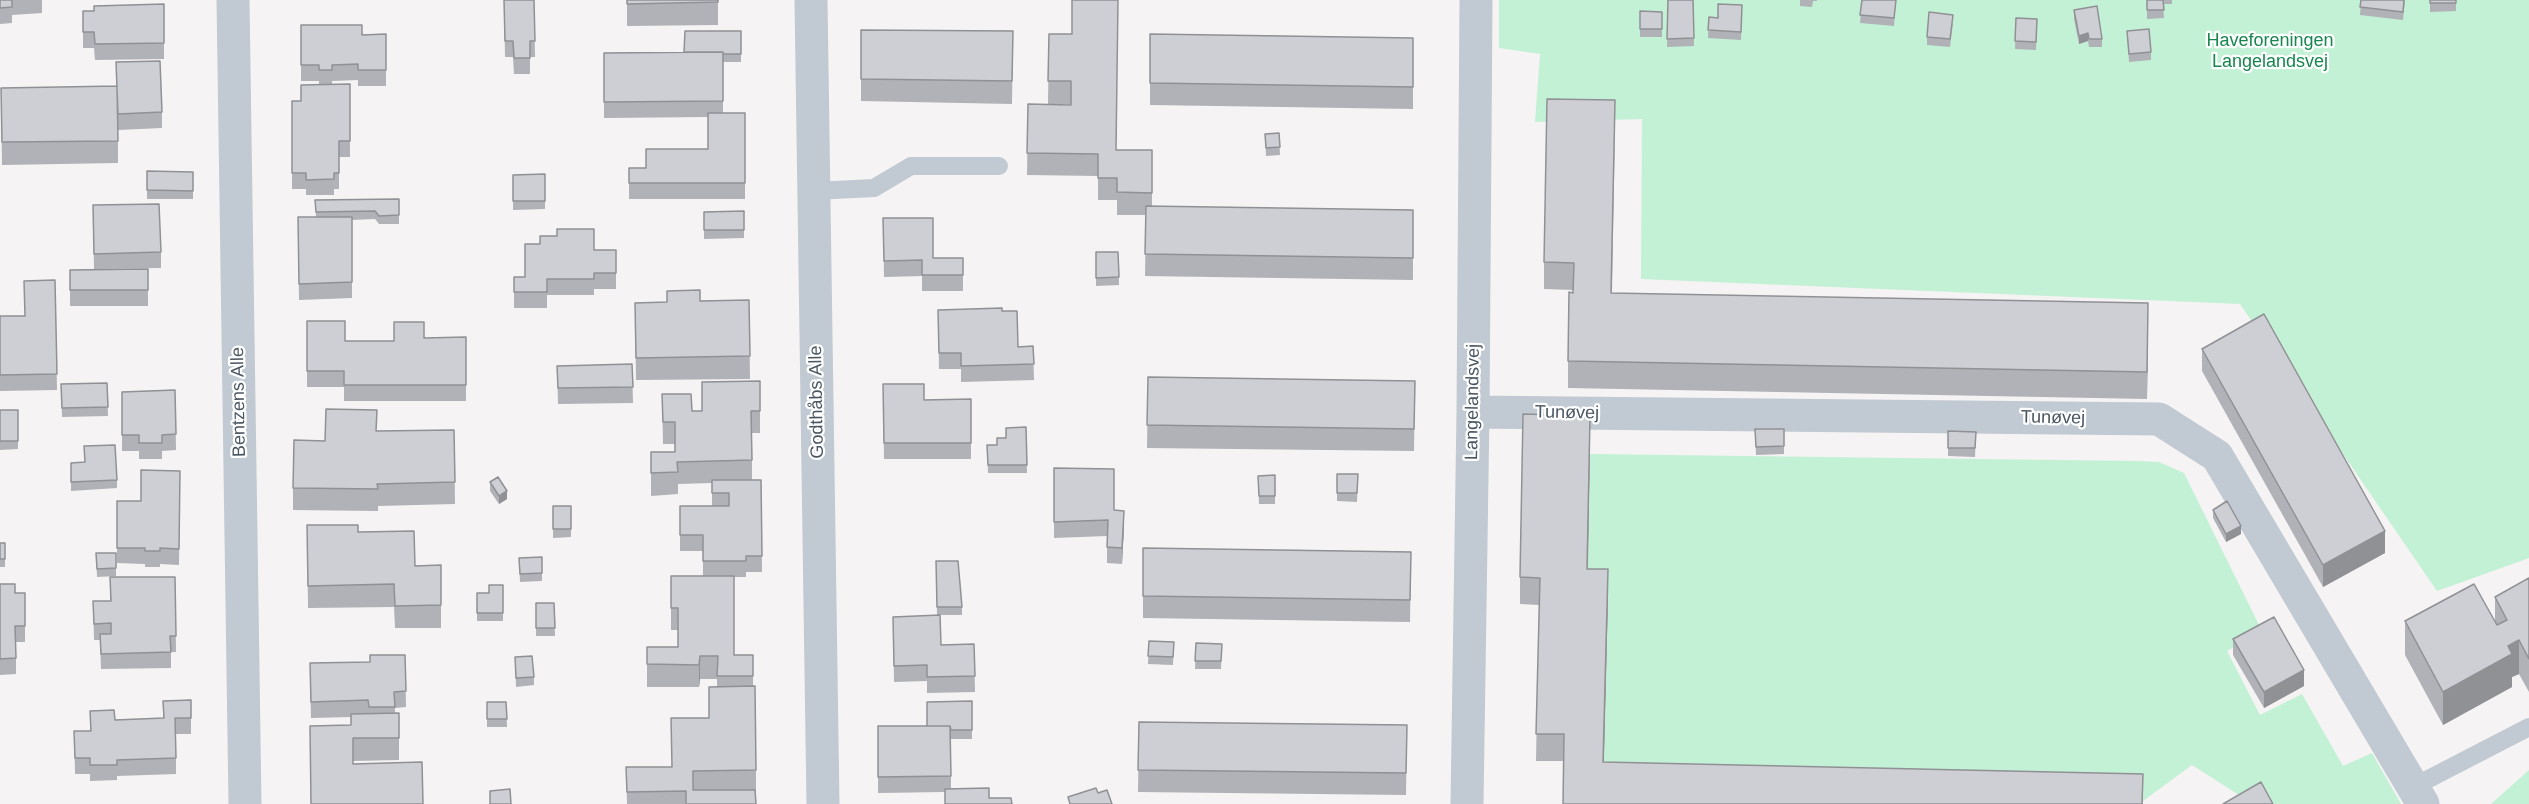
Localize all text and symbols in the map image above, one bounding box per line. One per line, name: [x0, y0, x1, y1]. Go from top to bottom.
park label: Haveforeningen Langelandsvej: [2206, 30, 2334, 72]
street label: Langelandsvej: [1461, 344, 1485, 460]
street label: Godthåbs Alle: [805, 345, 829, 459]
street label: Bentzens Alle: [227, 347, 251, 457]
street label: Tunøvej: [1535, 402, 1599, 424]
street label: Tunøvej: [2021, 407, 2085, 429]

